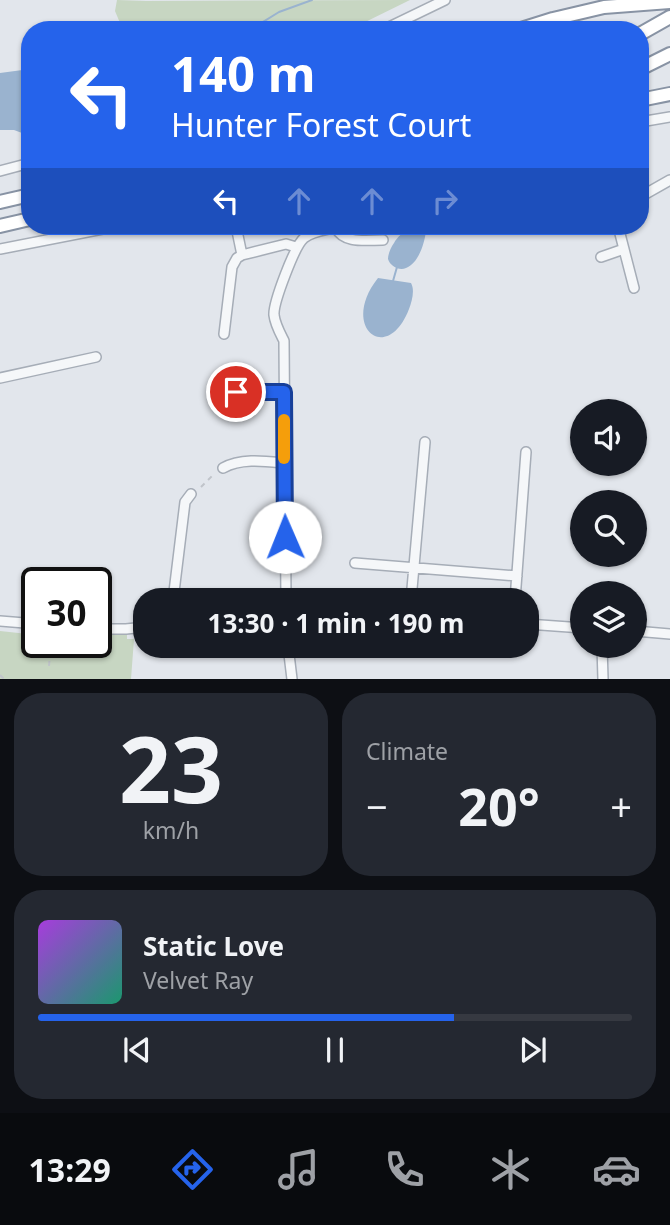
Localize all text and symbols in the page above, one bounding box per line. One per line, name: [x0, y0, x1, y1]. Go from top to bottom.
text: 140 m: [171, 40, 316, 106]
icon: left: [56, 49, 147, 140]
text: Hunter Forest Court: [171, 103, 471, 146]
icon: left: [207, 182, 245, 220]
icon: ahead: [280, 182, 318, 220]
icon: ahead: [353, 182, 391, 220]
icon: right: [426, 182, 464, 220]
pin: [206, 362, 266, 422]
icon: arrive: [217, 373, 255, 411]
map controls: [570, 399, 647, 658]
button: sound: [570, 399, 647, 476]
button: search: [570, 490, 647, 567]
position arrow: [248, 500, 322, 574]
speed limit sign: 30: [21, 567, 112, 658]
button: layers: [570, 581, 647, 658]
text: 13:30 · 1 min · 190 m: [208, 605, 464, 641]
text: 23: [119, 706, 223, 830]
text: Climate: [366, 735, 448, 767]
text: 20°: [458, 770, 540, 841]
text: −: [366, 780, 388, 832]
text: +: [610, 780, 632, 832]
text: km/h: [143, 814, 199, 846]
text: Static Love: [143, 928, 284, 964]
text: Velvet Ray: [143, 964, 253, 996]
icon: previous: [118, 1031, 156, 1069]
icon: pause: [316, 1031, 354, 1069]
icon: next: [514, 1031, 552, 1069]
icon: directions: [168, 1145, 217, 1194]
icon: music: [274, 1145, 323, 1194]
icon: phone: [380, 1145, 429, 1194]
icon: climate: [486, 1145, 535, 1194]
icon: car: [592, 1145, 641, 1194]
text: 13:29: [29, 1148, 111, 1191]

